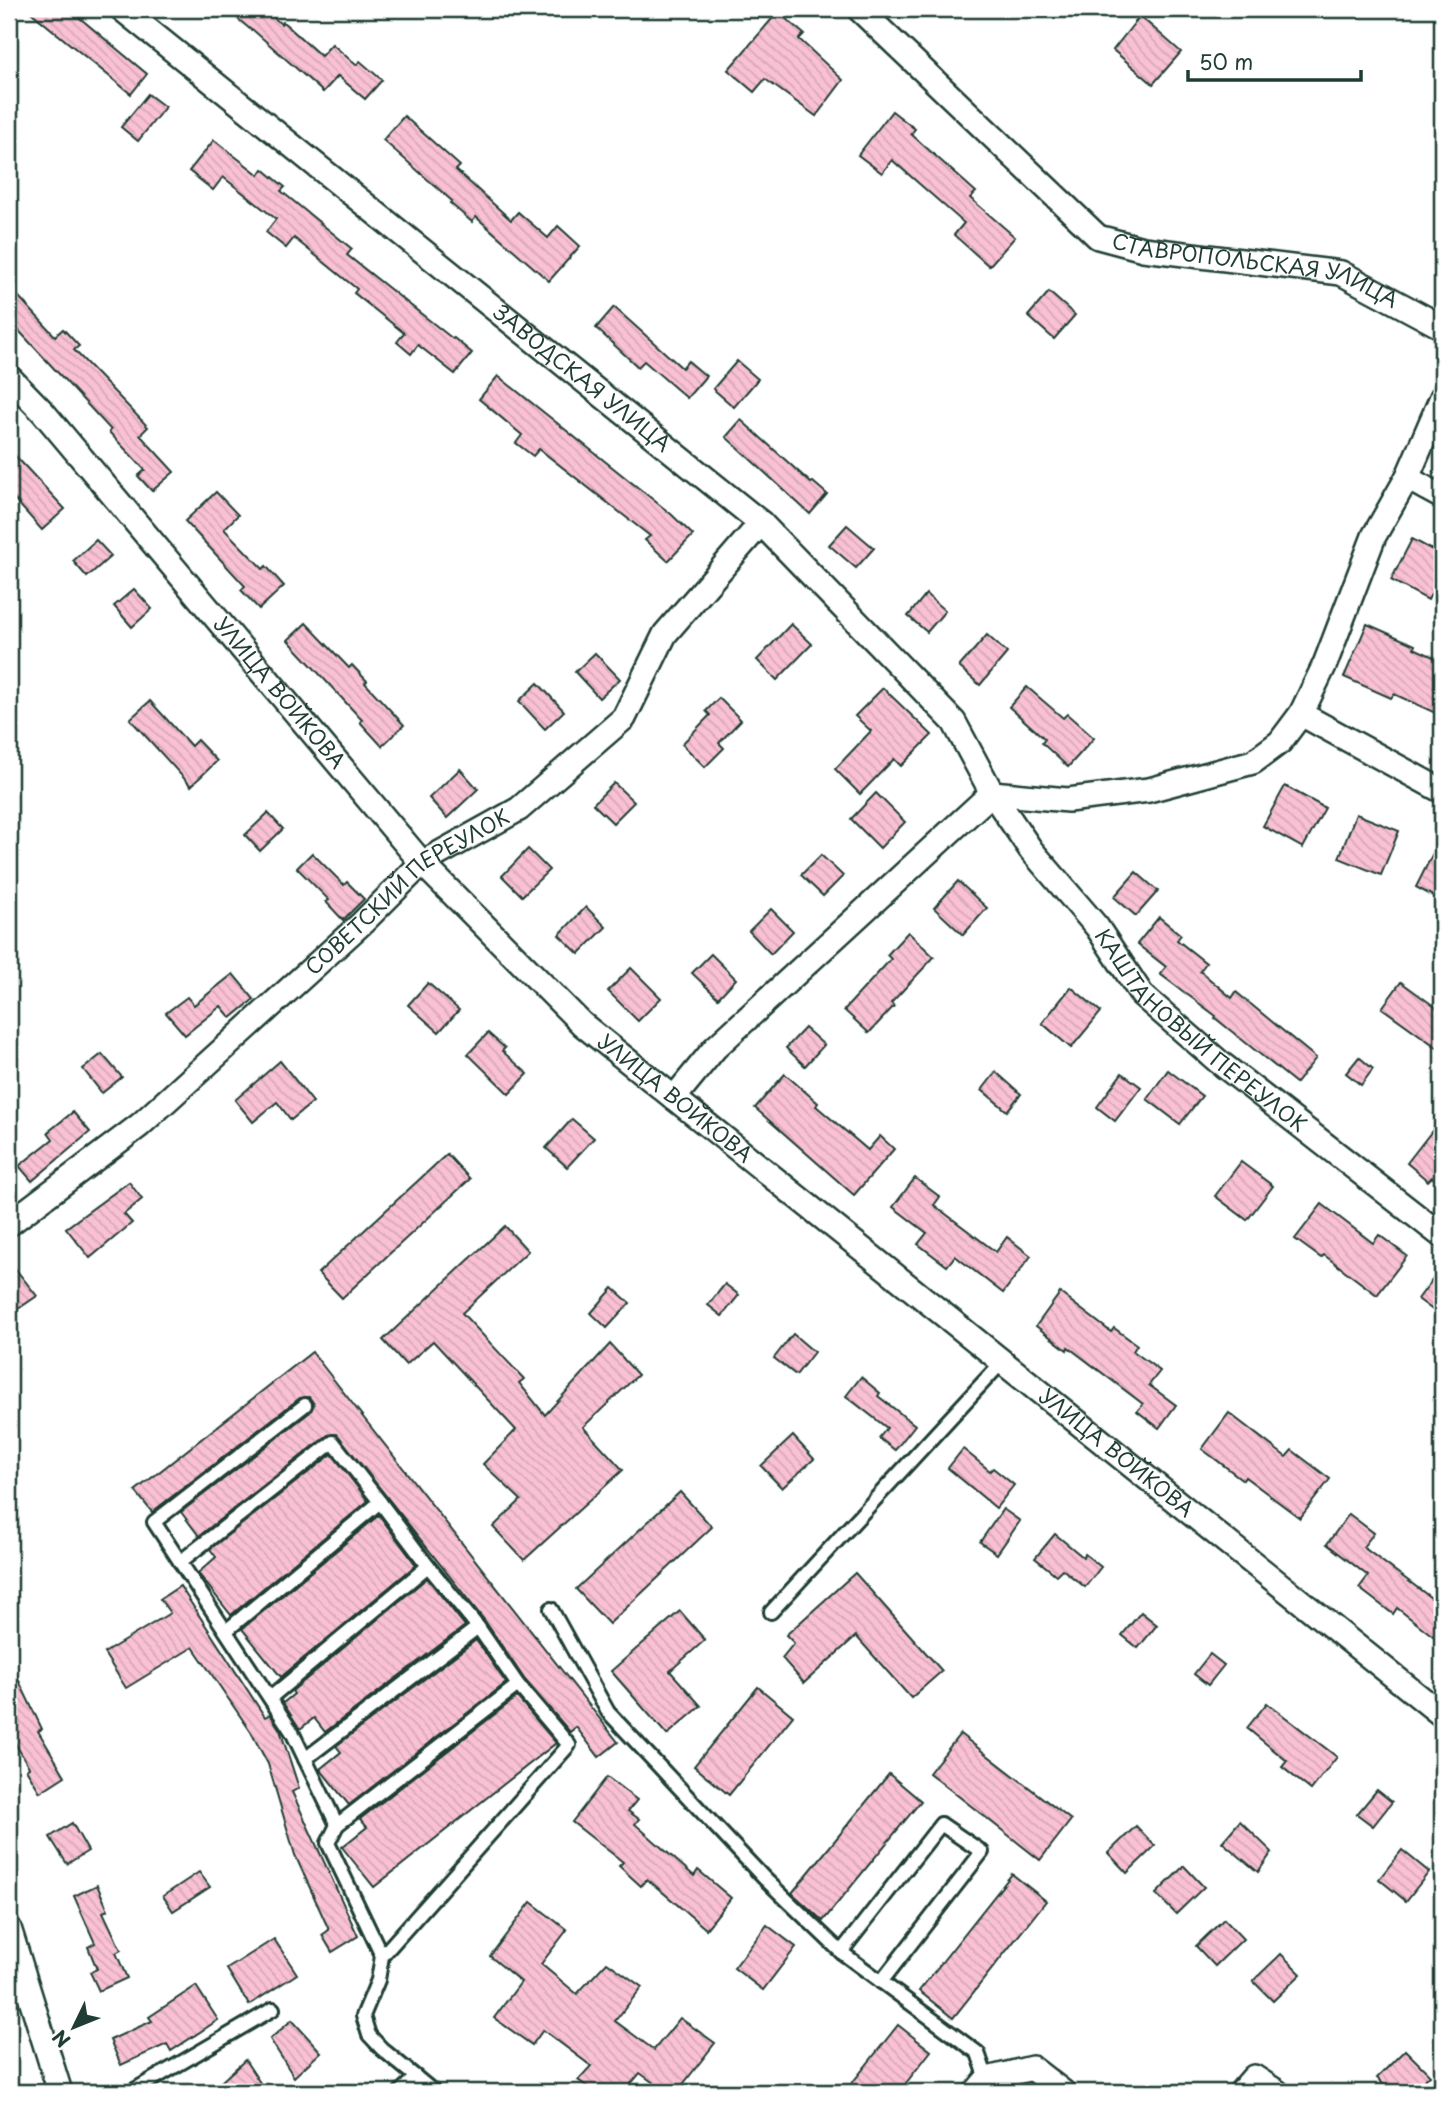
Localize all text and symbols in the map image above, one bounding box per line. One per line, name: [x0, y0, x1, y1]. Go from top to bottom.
scale bar: [1188, 38, 1362, 82]
text: 50 m: [1199, 45, 1253, 77]
street label: СТАВРОПОЛЬСКАЯ УЛИЦА: [1109, 223, 1405, 315]
street label: ЗАВОДСКАЯ УЛИЦА: [487, 296, 679, 459]
street label: УЛИЦА ВОЙКОВА: [207, 609, 354, 775]
street label: СОВЕТСКИЙ ПЕРЕУЛОК: [297, 800, 515, 982]
street label: КАШТАНОВЫЙ ПЕРЕУЛОК: [1088, 921, 1314, 1139]
street label: УЛИЦА ВОЙКОВА: [592, 1025, 760, 1169]
street label: УЛИЦА ВОЙКОВА: [1033, 1379, 1202, 1524]
north arrow: [38, 1993, 108, 2062]
text: N: [45, 2024, 76, 2054]

